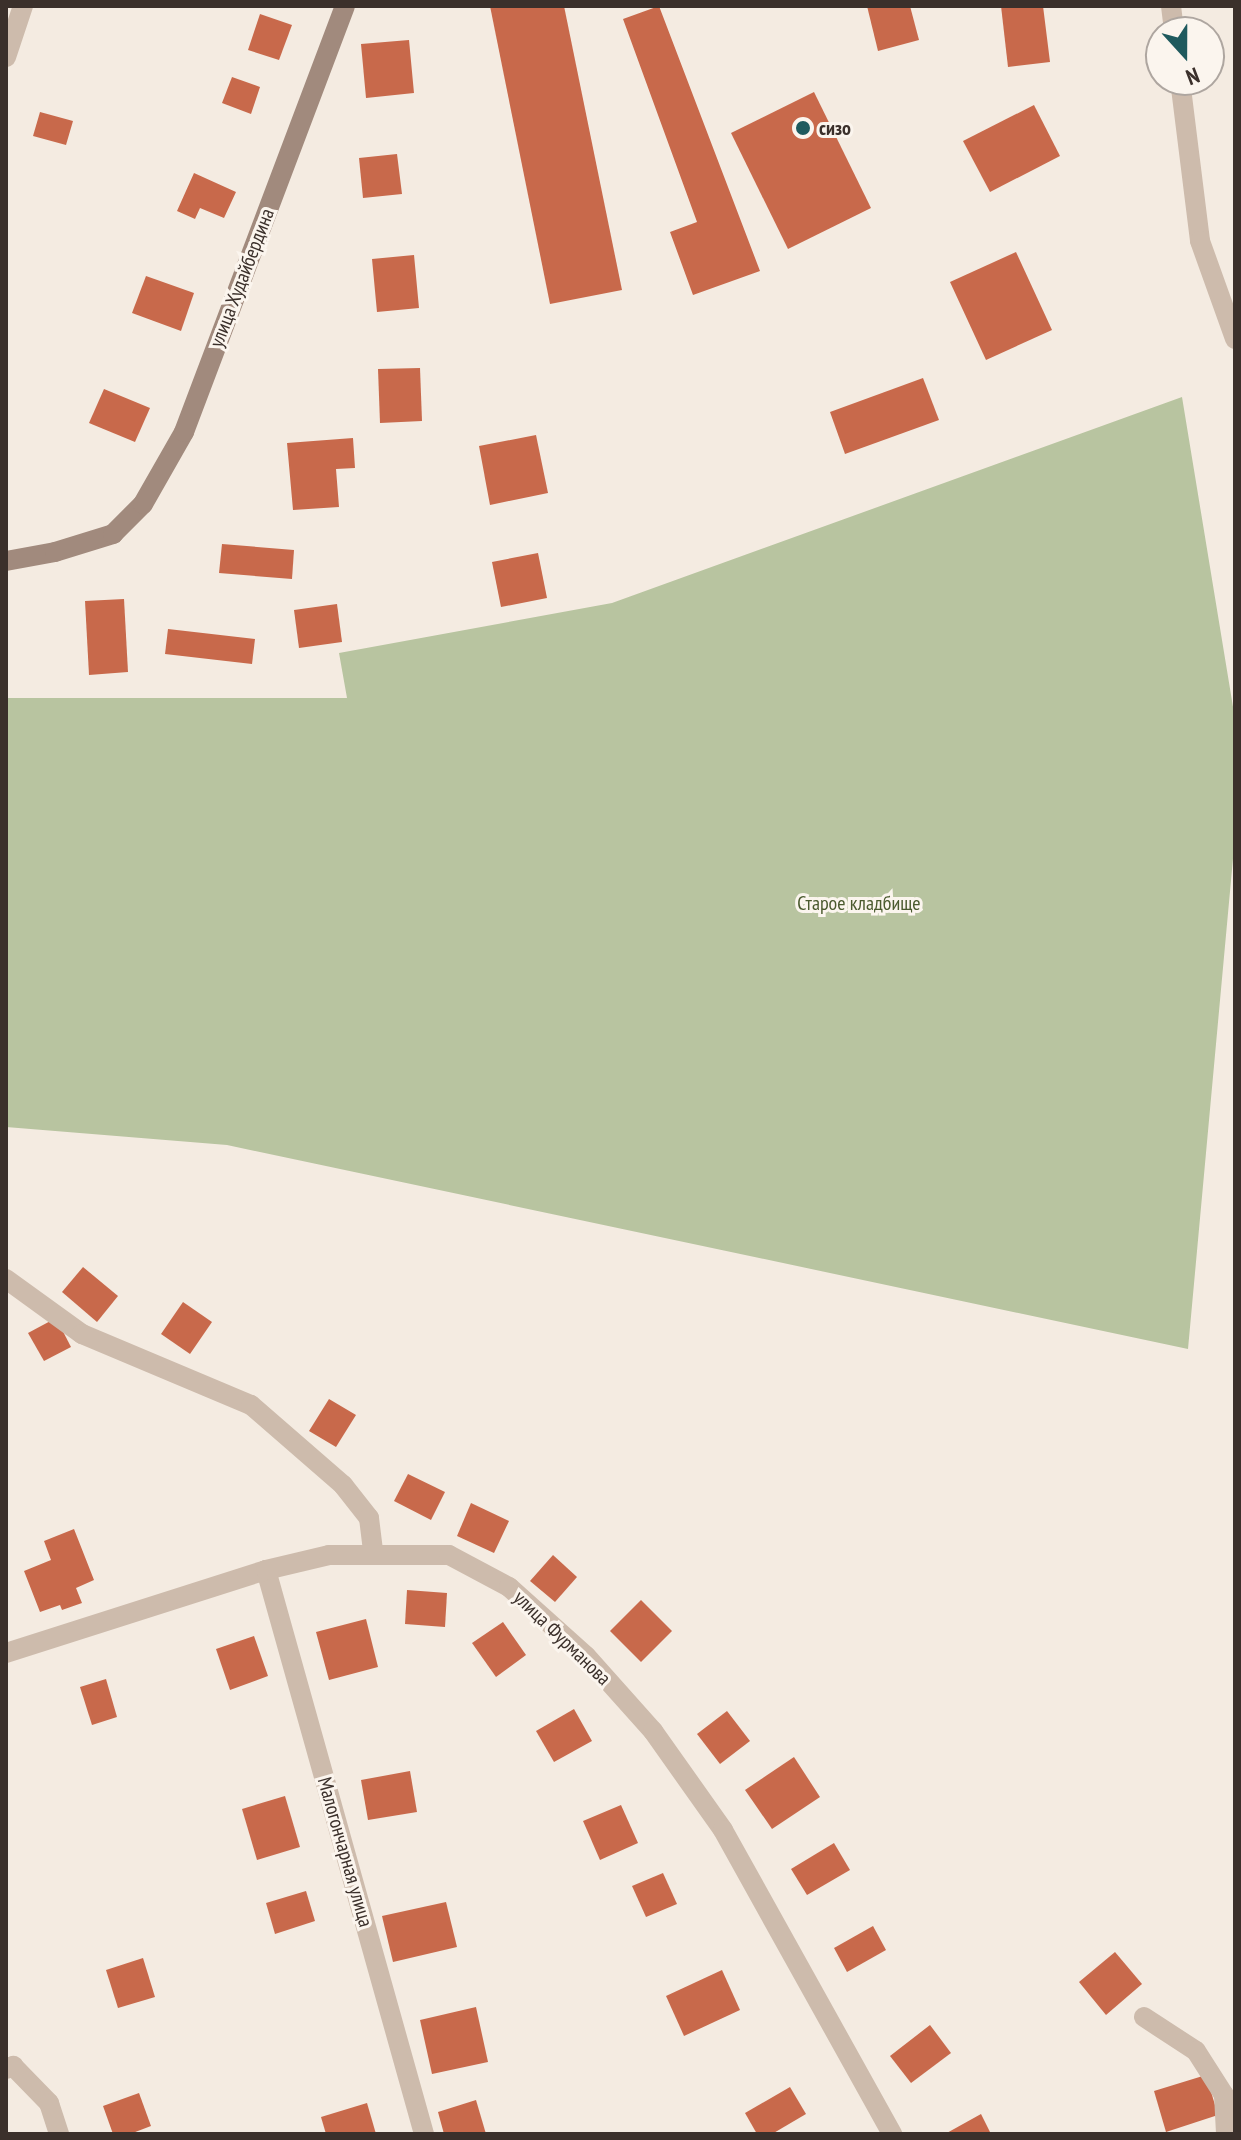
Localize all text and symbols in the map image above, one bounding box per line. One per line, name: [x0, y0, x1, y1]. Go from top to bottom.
north arrow: [1145, 16, 1225, 96]
text: N: [1182, 61, 1203, 92]
place label: сизо: [819, 116, 851, 140]
marker: сизо: [794, 119, 812, 137]
street label: улица Худайбердина: [204, 205, 280, 351]
park label: Старое кладбище: [797, 891, 921, 915]
street label: улица Фурманова: [508, 1586, 616, 1690]
street label: Малогончарная улица: [312, 1774, 378, 1930]

